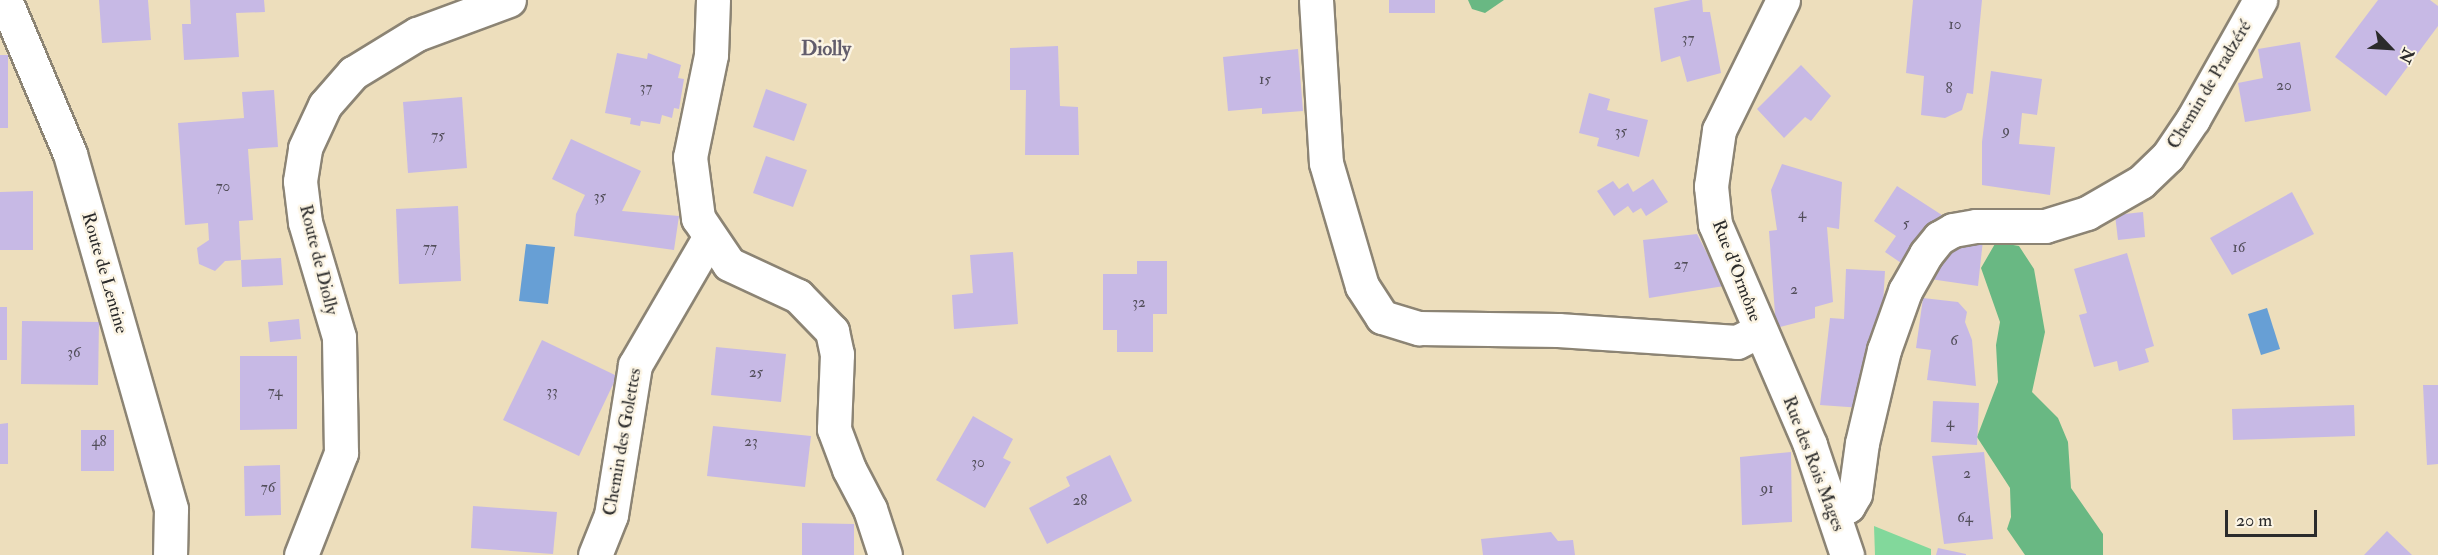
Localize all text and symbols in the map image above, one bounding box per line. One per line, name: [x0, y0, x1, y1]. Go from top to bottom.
house number: 10: [1949, 16, 1961, 34]
street label: Chemin de Pradzéré: [2163, 17, 2257, 153]
north arrow: [2360, 18, 2420, 78]
house number: 37: [1682, 30, 1694, 48]
district label: Diolly: [801, 36, 851, 60]
text: N: [2394, 45, 2418, 66]
house number: 15: [1259, 71, 1271, 89]
house number: 20: [2276, 77, 2292, 95]
house number: 37: [640, 79, 652, 97]
house number: 8: [1945, 80, 1953, 98]
house number: 9: [2002, 122, 2010, 140]
house number: 35: [1615, 123, 1627, 141]
house number: 75: [431, 127, 445, 145]
house number: 70: [216, 178, 230, 196]
house number: 35: [594, 188, 606, 206]
street label: Route de Diolly: [294, 203, 342, 317]
house number: 4: [1798, 205, 1806, 223]
street label: Route de Lentine: [76, 210, 132, 336]
house number: 5: [1903, 215, 1909, 233]
street label: Rue d'Ormône: [1707, 217, 1765, 325]
house number: 77: [423, 239, 437, 257]
house number: 16: [2233, 239, 2245, 257]
house number: 27: [1674, 256, 1688, 274]
house number: 2: [1790, 281, 1798, 299]
house number: 32: [1132, 294, 1146, 312]
house number: 6: [1950, 332, 1958, 350]
house number: 36: [67, 344, 81, 362]
house number: 25: [749, 364, 763, 382]
street label: Chemin des Golettes: [599, 367, 647, 517]
house number: 74: [268, 383, 282, 401]
house number: 33: [546, 383, 558, 401]
street label: Rue des Rois Mages: [1777, 393, 1849, 535]
house number: 4: [1946, 414, 1954, 432]
house number: 48: [91, 433, 107, 451]
house number: 23: [744, 433, 758, 451]
house number: 30: [971, 454, 985, 472]
house number: 2: [1963, 465, 1971, 483]
house number: 76: [261, 479, 275, 497]
house number: 91: [1761, 480, 1773, 498]
house number: 28: [1073, 492, 1087, 510]
scale bar: [2228, 498, 2320, 536]
house number: 64: [1957, 509, 1973, 527]
text: 20 m: [2236, 509, 2272, 532]

